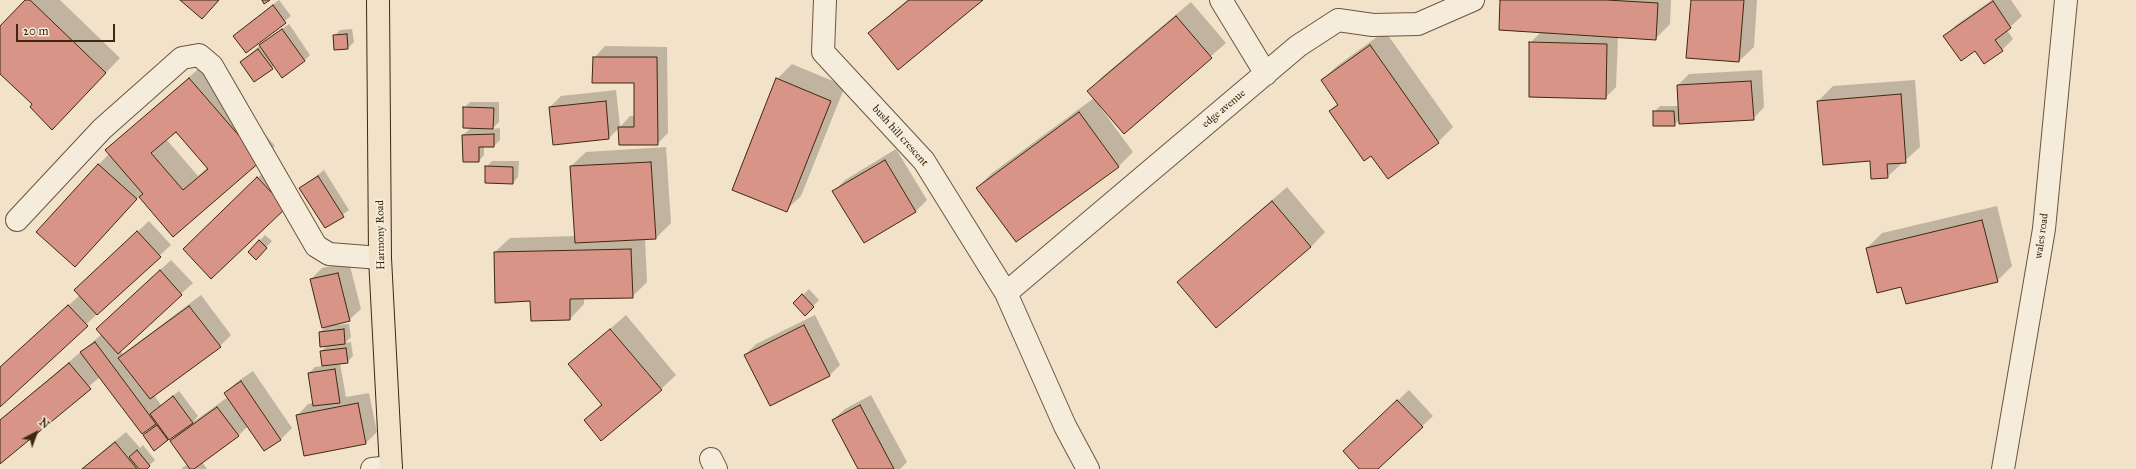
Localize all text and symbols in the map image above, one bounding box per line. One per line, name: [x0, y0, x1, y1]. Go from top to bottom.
scale bar: [18, 16, 117, 42]
text: 20 m: [23, 24, 49, 38]
street label: edge avenue: [1200, 87, 1248, 131]
street label: bush hill crescent: [869, 103, 931, 169]
street label: Harmony Road: [374, 200, 388, 270]
street label: wales road: [2032, 213, 2052, 259]
north arrow: [16, 413, 56, 453]
text: N: [36, 416, 52, 432]

